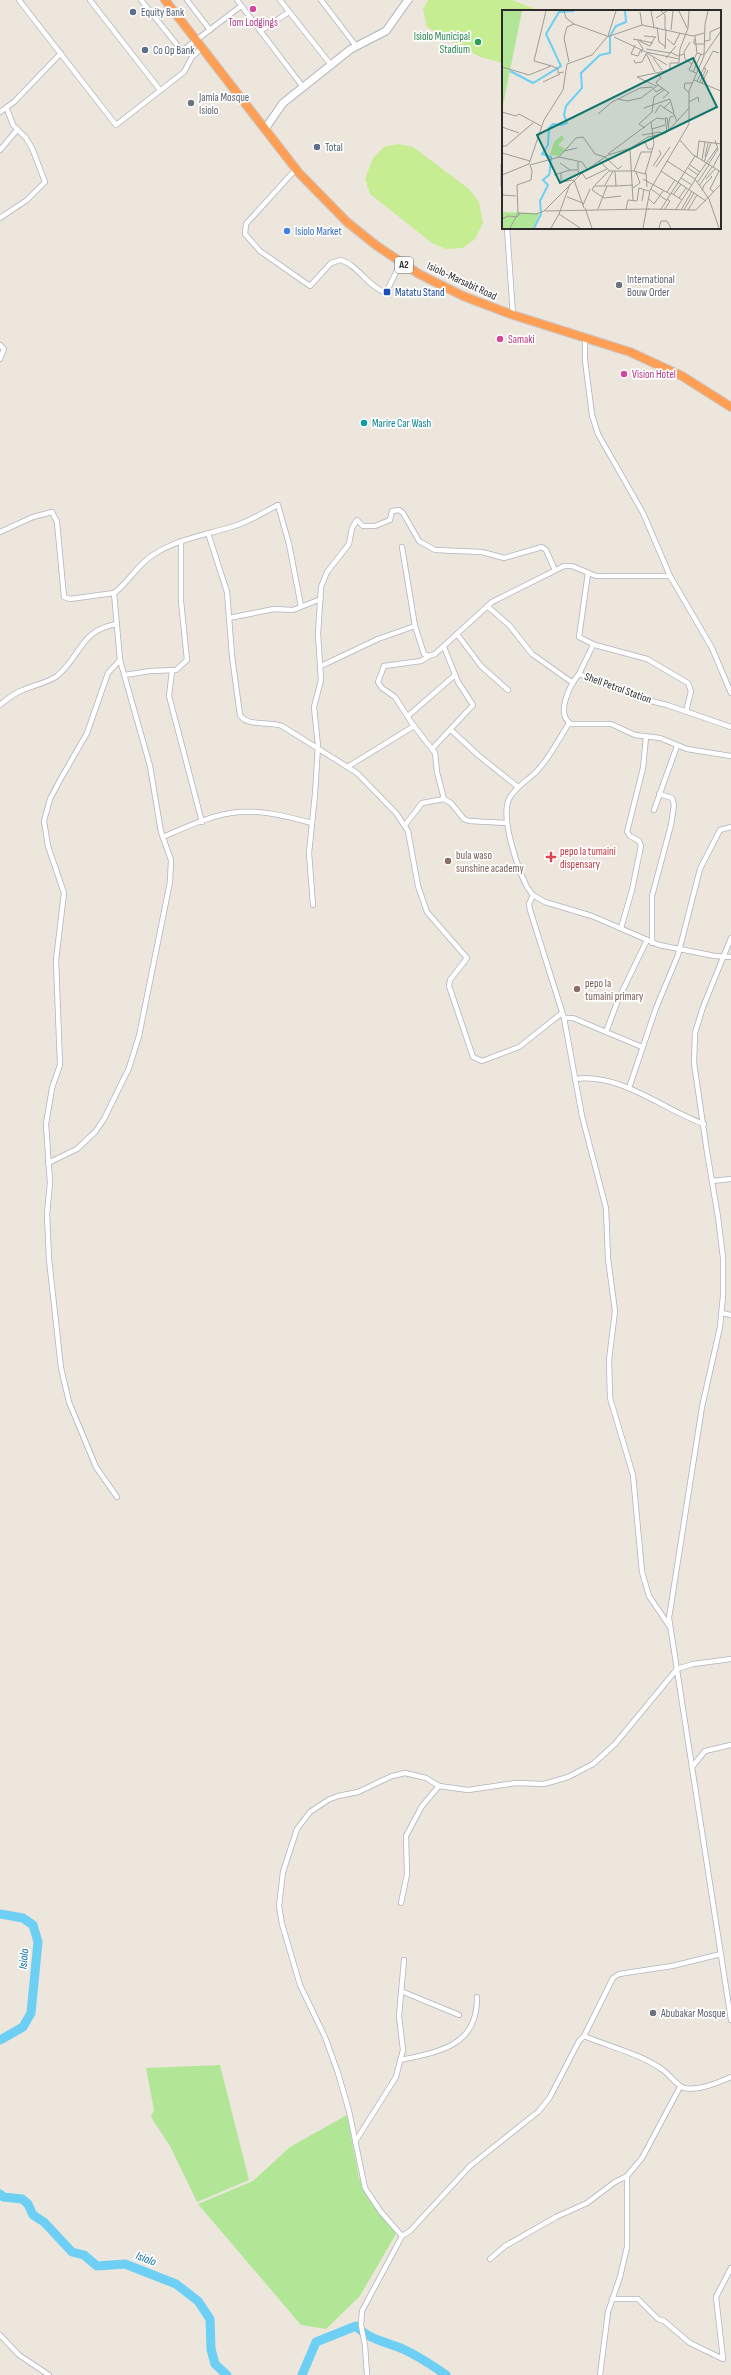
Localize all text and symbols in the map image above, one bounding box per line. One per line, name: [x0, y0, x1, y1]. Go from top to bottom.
marker: Tom Lodgings: [248, 4, 258, 14]
place label: Equity Bank: [141, 6, 185, 19]
marker: Equity Bank: [128, 7, 138, 17]
inset map: [502, 10, 721, 229]
place label: Tom Lodgings: [228, 16, 278, 29]
place label: Isiolo Municipal Stadium: [414, 30, 470, 56]
marker: Isiolo Municipal Stadium: [473, 37, 483, 47]
place label: Co Op Bank: [153, 44, 195, 57]
marker: Co Op Bank: [140, 45, 150, 55]
place label: Jamia Mosque Isiolo: [198, 91, 249, 117]
marker: Jamia Mosque Isiolo: [186, 98, 196, 108]
place label: Total: [325, 141, 343, 154]
marker: Total: [312, 142, 322, 152]
place label: Isiolo Market: [295, 225, 342, 238]
marker: Isiolo Market: [282, 226, 292, 236]
road number: A2: [395, 257, 413, 273]
street label: Isiolo-Marsabit Road: [425, 259, 499, 303]
place label: International Bouw Order: [627, 273, 675, 299]
marker: International Bouw Order: [614, 280, 624, 290]
place label: Matatu Stand: [395, 286, 445, 299]
marker: Matatu Stand: [382, 287, 392, 297]
place label: Samaki: [508, 333, 535, 346]
marker: Samaki: [495, 334, 505, 344]
place label: Vision Hotel: [632, 368, 676, 381]
marker: Vision Hotel: [619, 369, 629, 379]
place label: Marire Car Wash: [372, 417, 431, 430]
marker: Marire Car Wash: [359, 418, 369, 428]
street label: Shell Petrol Station: [583, 670, 654, 706]
place label: pepo la tumaini dispensary: [560, 845, 616, 871]
place label: bula waso sunshine academy: [456, 849, 525, 875]
marker: pepo la tumaini dispensary: [545, 851, 557, 863]
marker: bula waso sunshine academy: [443, 856, 453, 866]
place label: pepo la tumaini primary: [585, 977, 644, 1003]
marker: pepo la tumaini primary: [572, 984, 582, 994]
water label: Isiolo: [16, 1948, 32, 1970]
place label: Abubakar Mosque: [660, 2007, 726, 2020]
marker: Abubakar Mosque: [648, 2008, 658, 2018]
water label: Isiolo: [134, 2248, 158, 2270]

